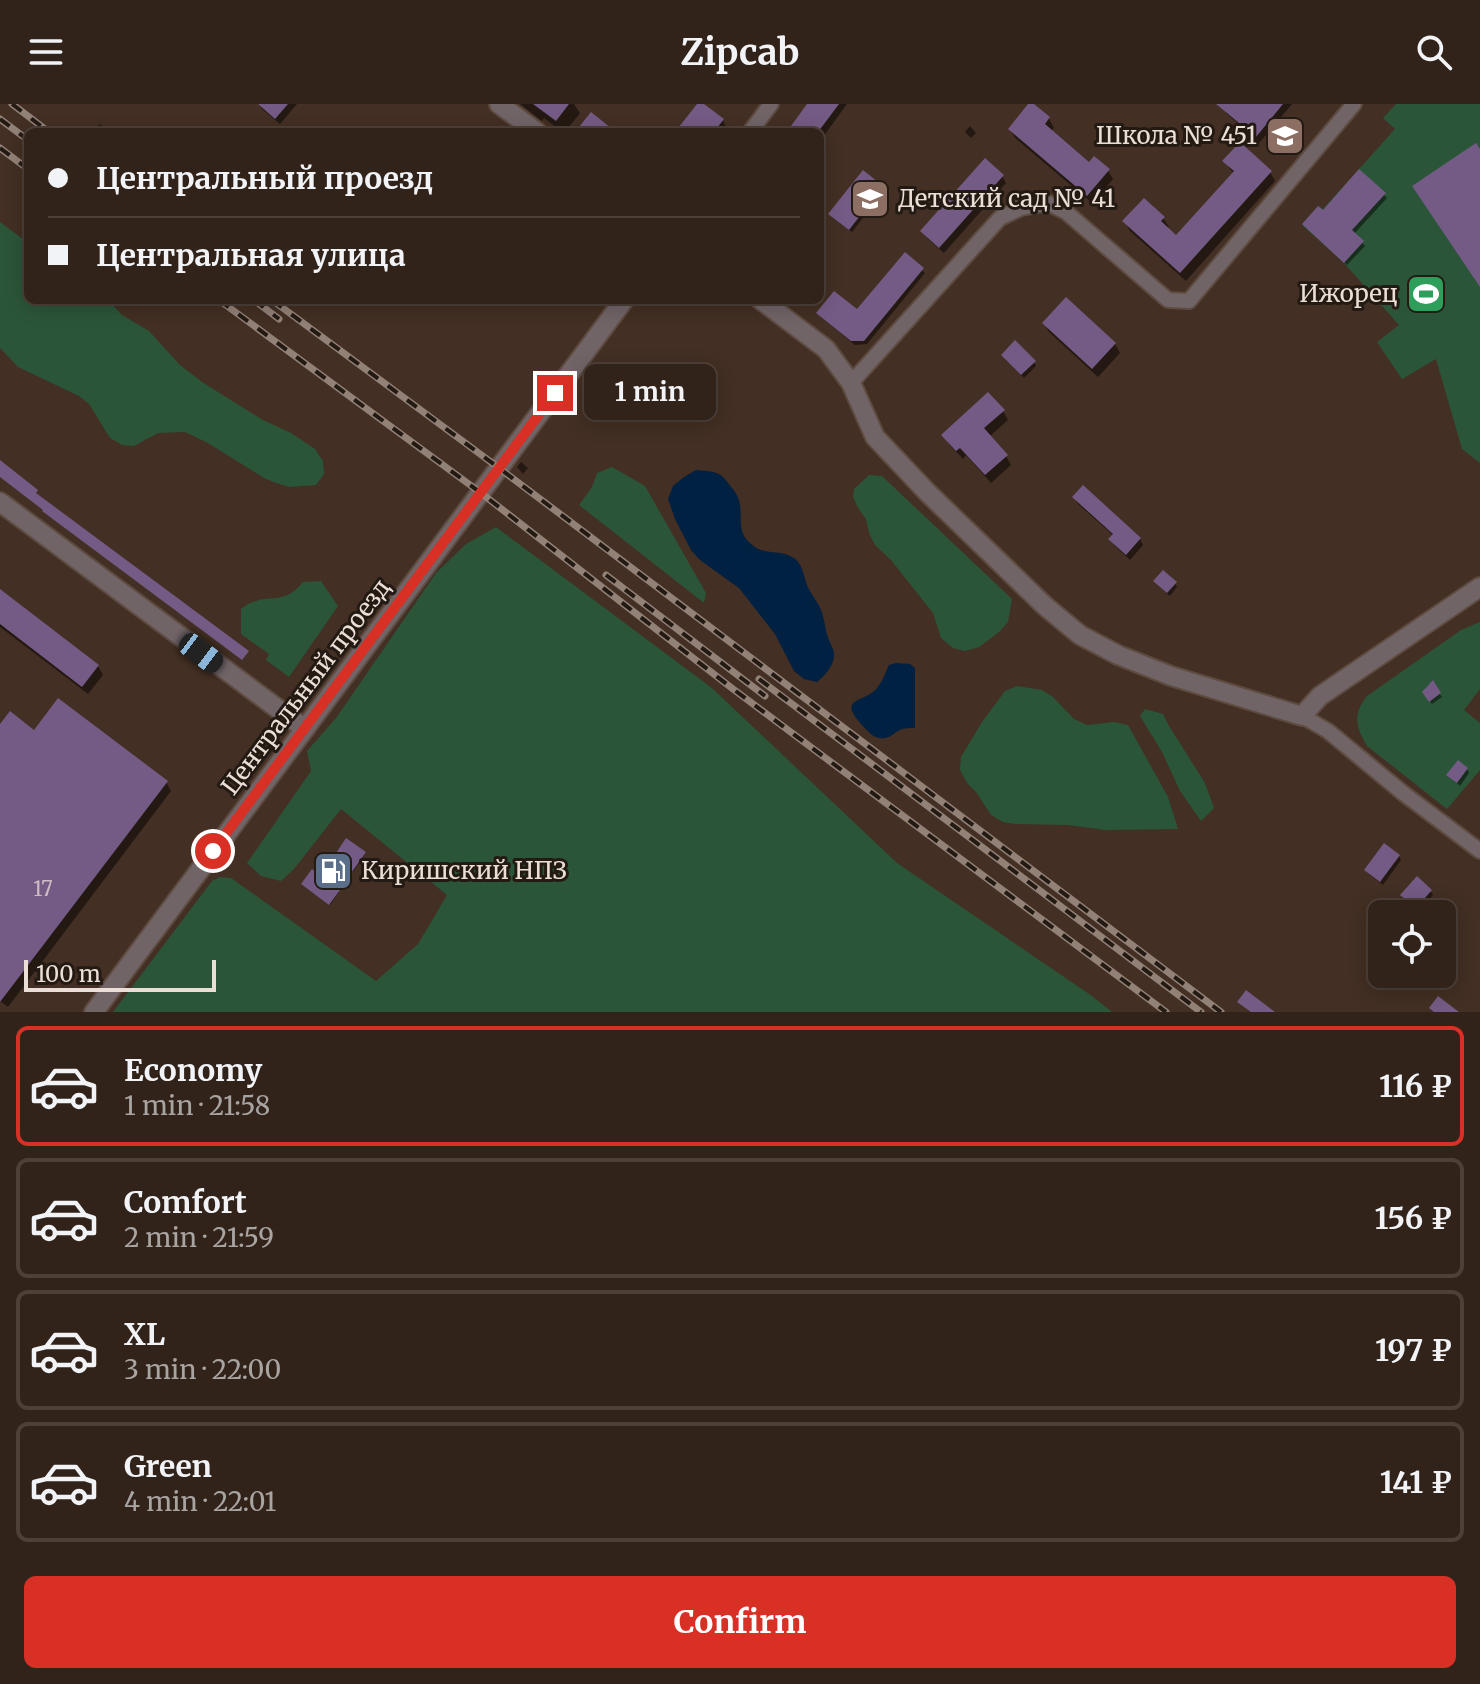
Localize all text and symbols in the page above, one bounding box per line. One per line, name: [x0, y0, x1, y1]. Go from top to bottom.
icon: menu: [24, 30, 68, 74]
text: Zipcab: [681, 30, 799, 75]
icon: search: [1412, 30, 1456, 74]
school or university icon: Школа № 451: [1264, 115, 1306, 157]
place label: Школа № 451: [1096, 120, 1257, 151]
text: Центральный проезд: [96, 159, 434, 197]
school or university icon: Детский сад № 41: [849, 178, 891, 220]
place label: Детский сад № 41: [898, 183, 1115, 214]
text: Центральная улица: [96, 236, 406, 274]
sports icon: Ижорец: [1405, 273, 1447, 315]
place label: Ижорец: [1299, 278, 1398, 309]
callout: 1 min: [583, 365, 715, 421]
route end: [537, 375, 573, 411]
text: 1 min: [615, 375, 685, 408]
street label: Центральный проезд: [214, 573, 397, 801]
car: [175, 629, 227, 677]
route start: [195, 833, 231, 869]
fuel station icon: Киришский НПЗ: [312, 850, 354, 892]
place label: Киришский НПЗ: [361, 855, 567, 886]
house number: 17: [33, 876, 53, 901]
map controls: [1368, 900, 1456, 988]
button: locate: [1368, 900, 1456, 988]
scale bar: [24, 956, 216, 992]
text: 100 m: [36, 960, 101, 988]
icon: car: [28, 1050, 100, 1122]
text: Economy: [124, 1051, 262, 1089]
text: 116 ₽: [1379, 1067, 1452, 1105]
text: 1 min · 21:58: [124, 1089, 270, 1122]
icon: car: [28, 1182, 100, 1254]
text: Comfort: [124, 1183, 247, 1221]
text: 156 ₽: [1374, 1199, 1452, 1237]
text: 2 min · 21:59: [124, 1221, 274, 1254]
icon: car: [28, 1314, 100, 1386]
text: XL: [124, 1315, 165, 1353]
text: 197 ₽: [1375, 1331, 1452, 1369]
text: 3 min · 22:00: [124, 1353, 281, 1386]
icon: car: [28, 1446, 100, 1518]
text: Green: [124, 1447, 212, 1485]
text: 141 ₽: [1380, 1463, 1452, 1501]
text: 4 min · 22:01: [124, 1485, 276, 1518]
button: Confirm: [24, 1576, 1456, 1668]

